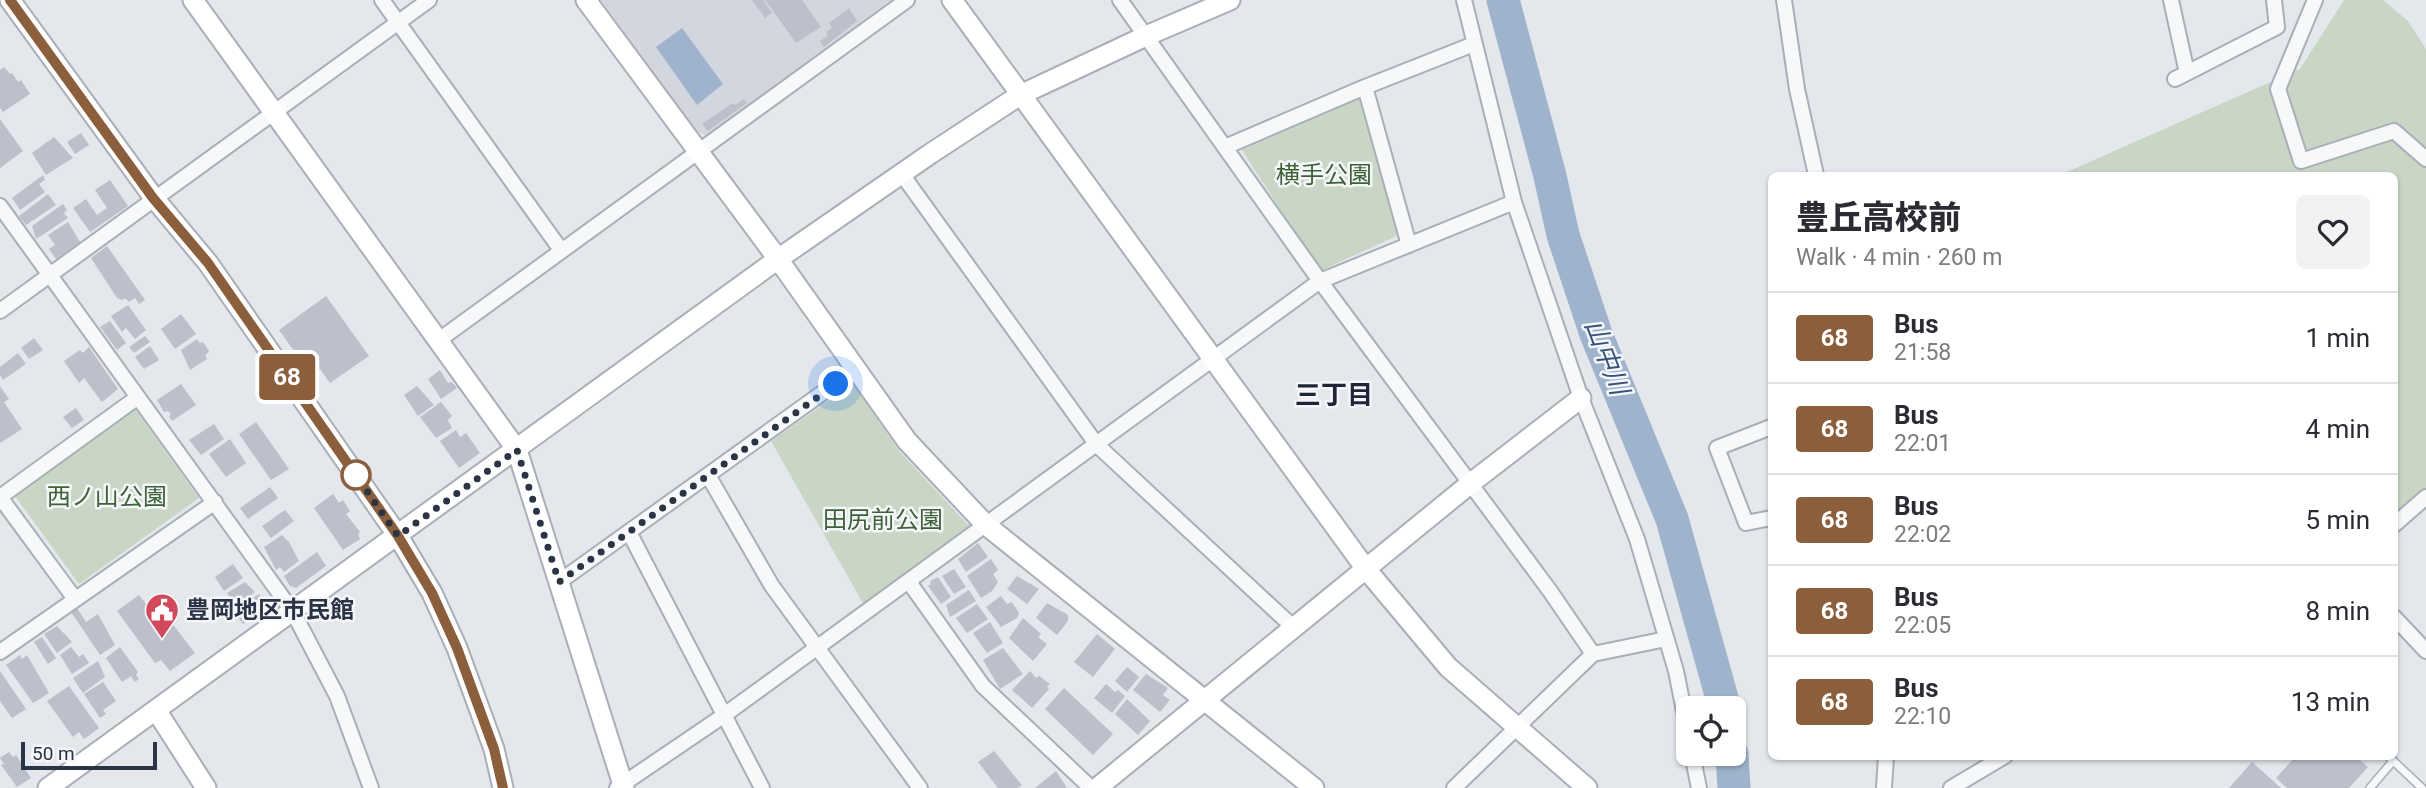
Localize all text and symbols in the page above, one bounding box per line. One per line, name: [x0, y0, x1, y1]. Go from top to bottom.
park label: 横手公園: [1276, 161, 1372, 189]
button: heart: [2296, 195, 2370, 269]
text: 豊丘高校前: [1796, 198, 1961, 237]
text: Walk · 4 min · 260 m: [1796, 244, 2002, 271]
text: Bus: [1894, 309, 1939, 339]
water label: 山中川: [1579, 315, 1636, 402]
text: 1 min: [2305, 323, 2370, 353]
text: 68: [1821, 324, 1848, 352]
text: 21:58: [1894, 339, 1951, 366]
line badge: 68: [256, 354, 318, 400]
text: 68: [273, 363, 301, 391]
your location: [818, 366, 853, 401]
district label: 三丁目: [1295, 380, 1373, 410]
text: Bus: [1894, 400, 1939, 430]
text: 4 min: [2305, 414, 2370, 444]
text: 68: [1821, 415, 1848, 443]
text: 22:01: [1894, 430, 1951, 457]
unlabelled marker: [341, 460, 371, 490]
park label: 西ノ山公園: [47, 483, 167, 511]
text: Bus: [1894, 491, 1939, 521]
text: 5 min: [2305, 505, 2370, 535]
park label: 田尻前公園: [823, 506, 943, 534]
text: 68: [1821, 506, 1848, 534]
text: 22:02: [1894, 521, 1951, 548]
text: Bus: [1894, 582, 1939, 612]
public building icon: 豊岡地区市民館: [143, 591, 181, 640]
place label: 豊岡地区市民館: [186, 596, 354, 624]
text: 8 min: [2305, 596, 2370, 626]
text: 68: [1821, 597, 1848, 625]
text: 22:05: [1894, 612, 1951, 639]
text: Bus: [1894, 673, 1939, 703]
text: 13 min: [2291, 687, 2370, 717]
text: 68: [1821, 688, 1848, 716]
map controls: [1676, 696, 1746, 766]
button: locate: [1676, 696, 1746, 766]
text: 22:10: [1894, 703, 1951, 730]
scale bar: [21, 739, 158, 771]
text: 50 m: [32, 742, 75, 765]

